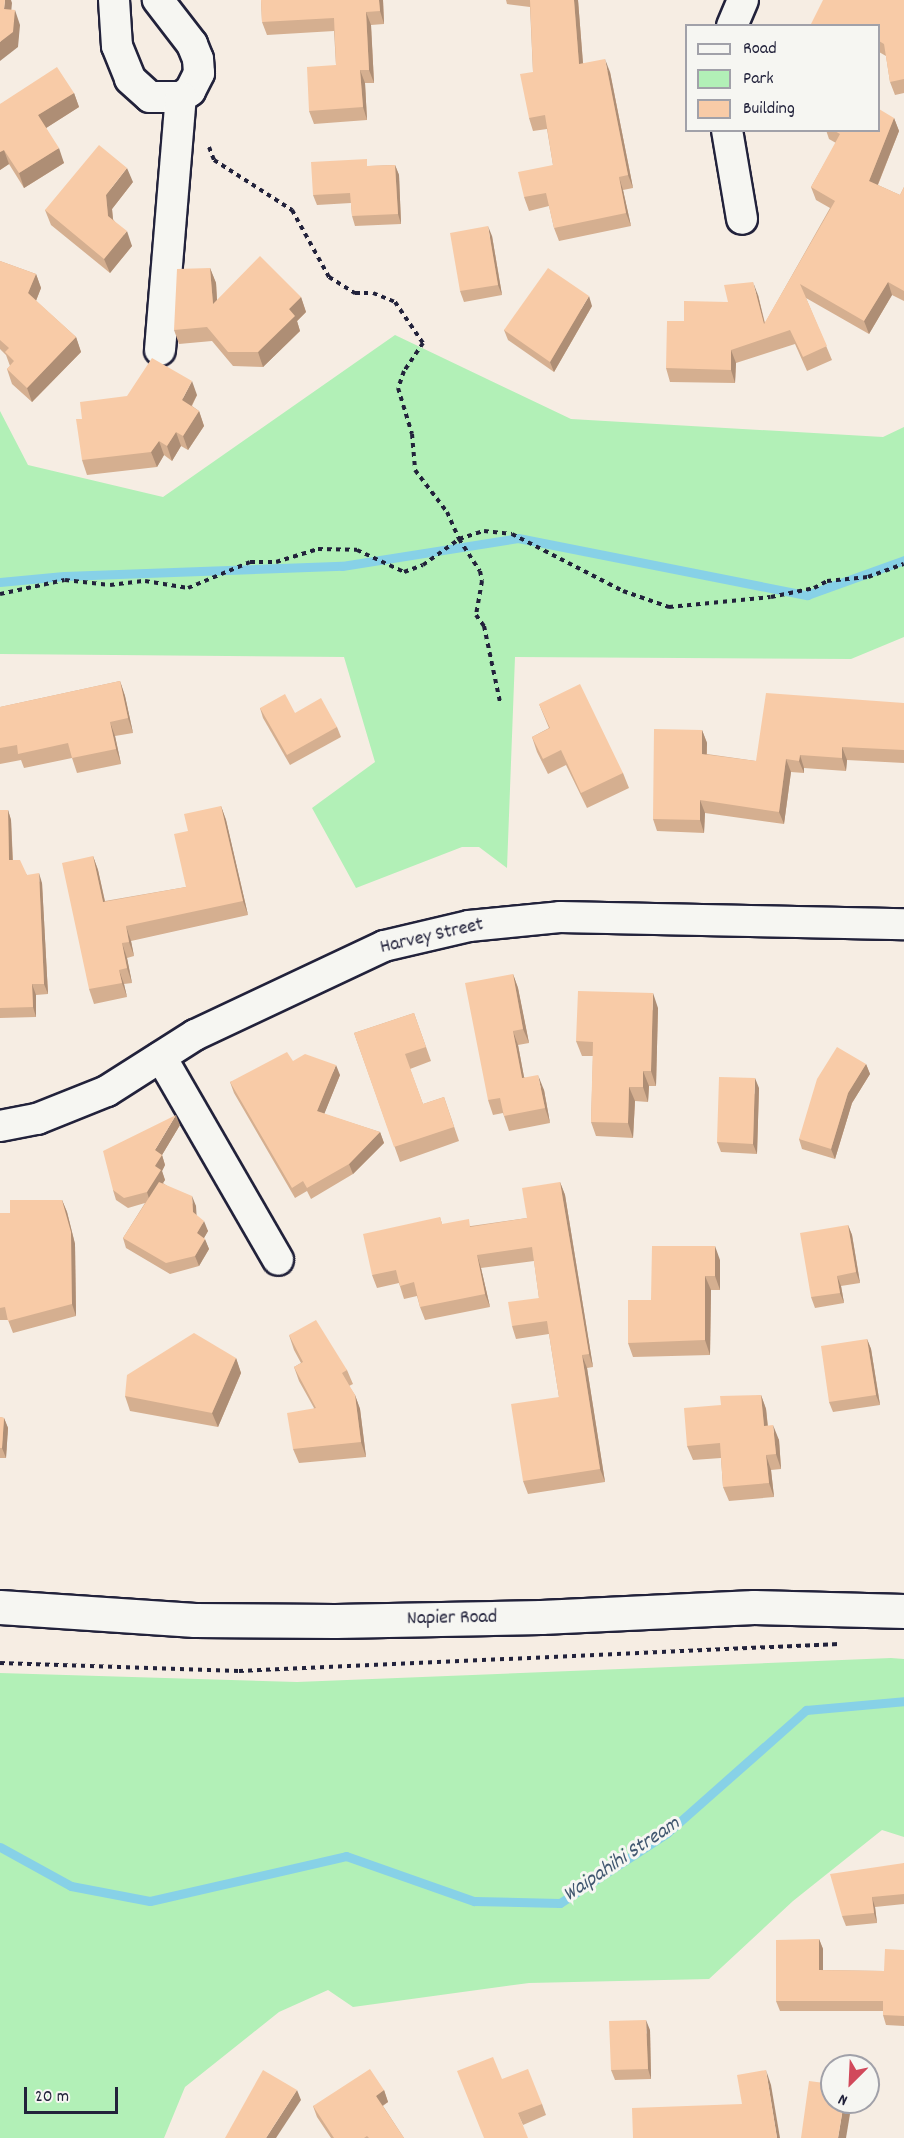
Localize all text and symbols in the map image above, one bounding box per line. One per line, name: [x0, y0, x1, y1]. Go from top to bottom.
legend: [685, 24, 880, 132]
text: Road: [743, 37, 777, 62]
text: Park: [743, 67, 774, 92]
text: Building: [743, 97, 795, 122]
street label: Harvey Street: [378, 913, 486, 961]
street label: Napier Road: [407, 1606, 497, 1632]
water label: Waipahihi Stream: [559, 1812, 685, 1908]
north arrow: [820, 2054, 880, 2114]
scale bar: [27, 2075, 122, 2113]
text: 20 m: [35, 2085, 69, 2110]
text: N: [835, 2087, 852, 2111]

